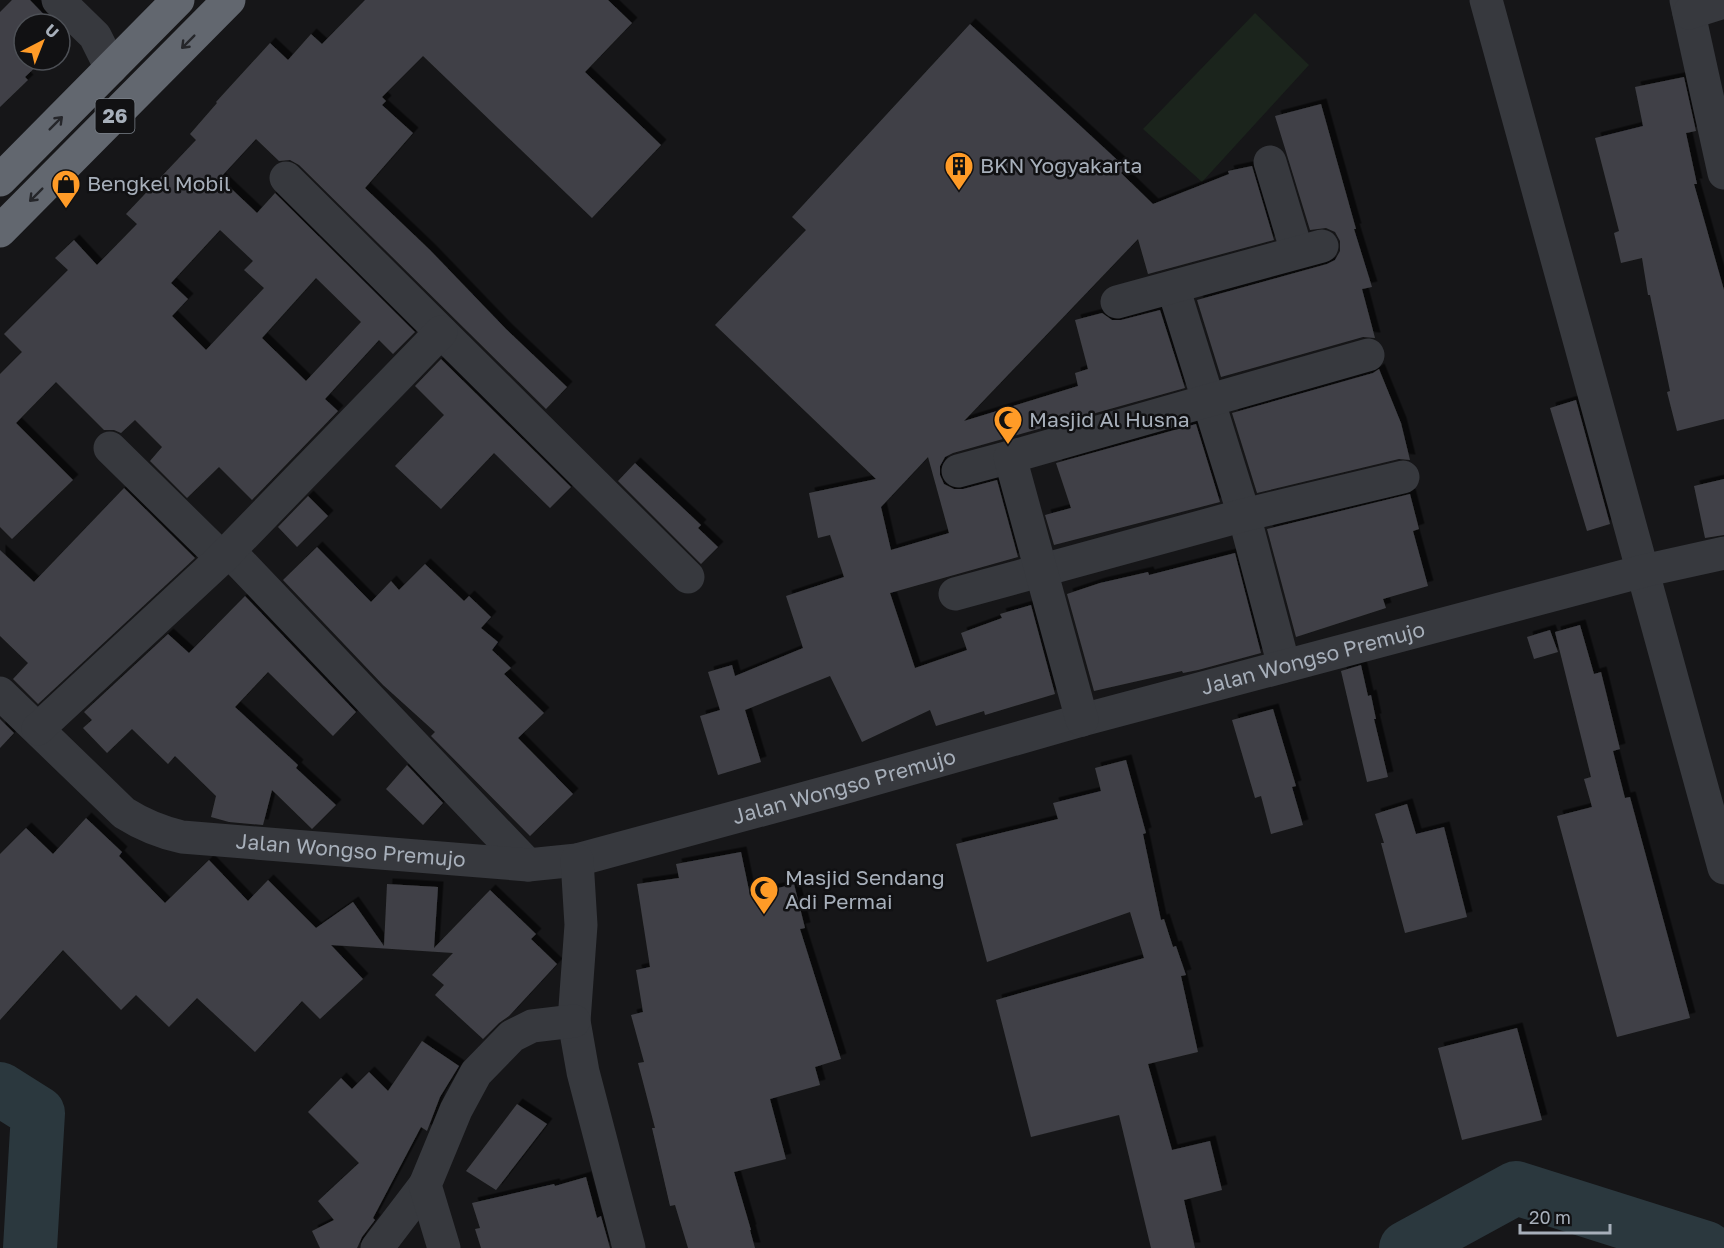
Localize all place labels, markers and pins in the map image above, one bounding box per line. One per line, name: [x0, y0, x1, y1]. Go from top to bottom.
building icon: BKN Yogyakarta: [943, 150, 975, 192]
place label: BKN Yogyakarta: [980, 152, 1142, 178]
shop icon: Bengkel Mobil: [50, 168, 82, 210]
place label: Bengkel Mobil: [87, 170, 231, 196]
mosque icon: Masjid Al Husna: [992, 404, 1024, 446]
place label: Masjid Al Husna: [1029, 406, 1190, 432]
place label: Masjid Sendang Adi Permai: [785, 864, 945, 914]
mosque icon: Masjid Sendang Adi Permai: [748, 874, 780, 916]

